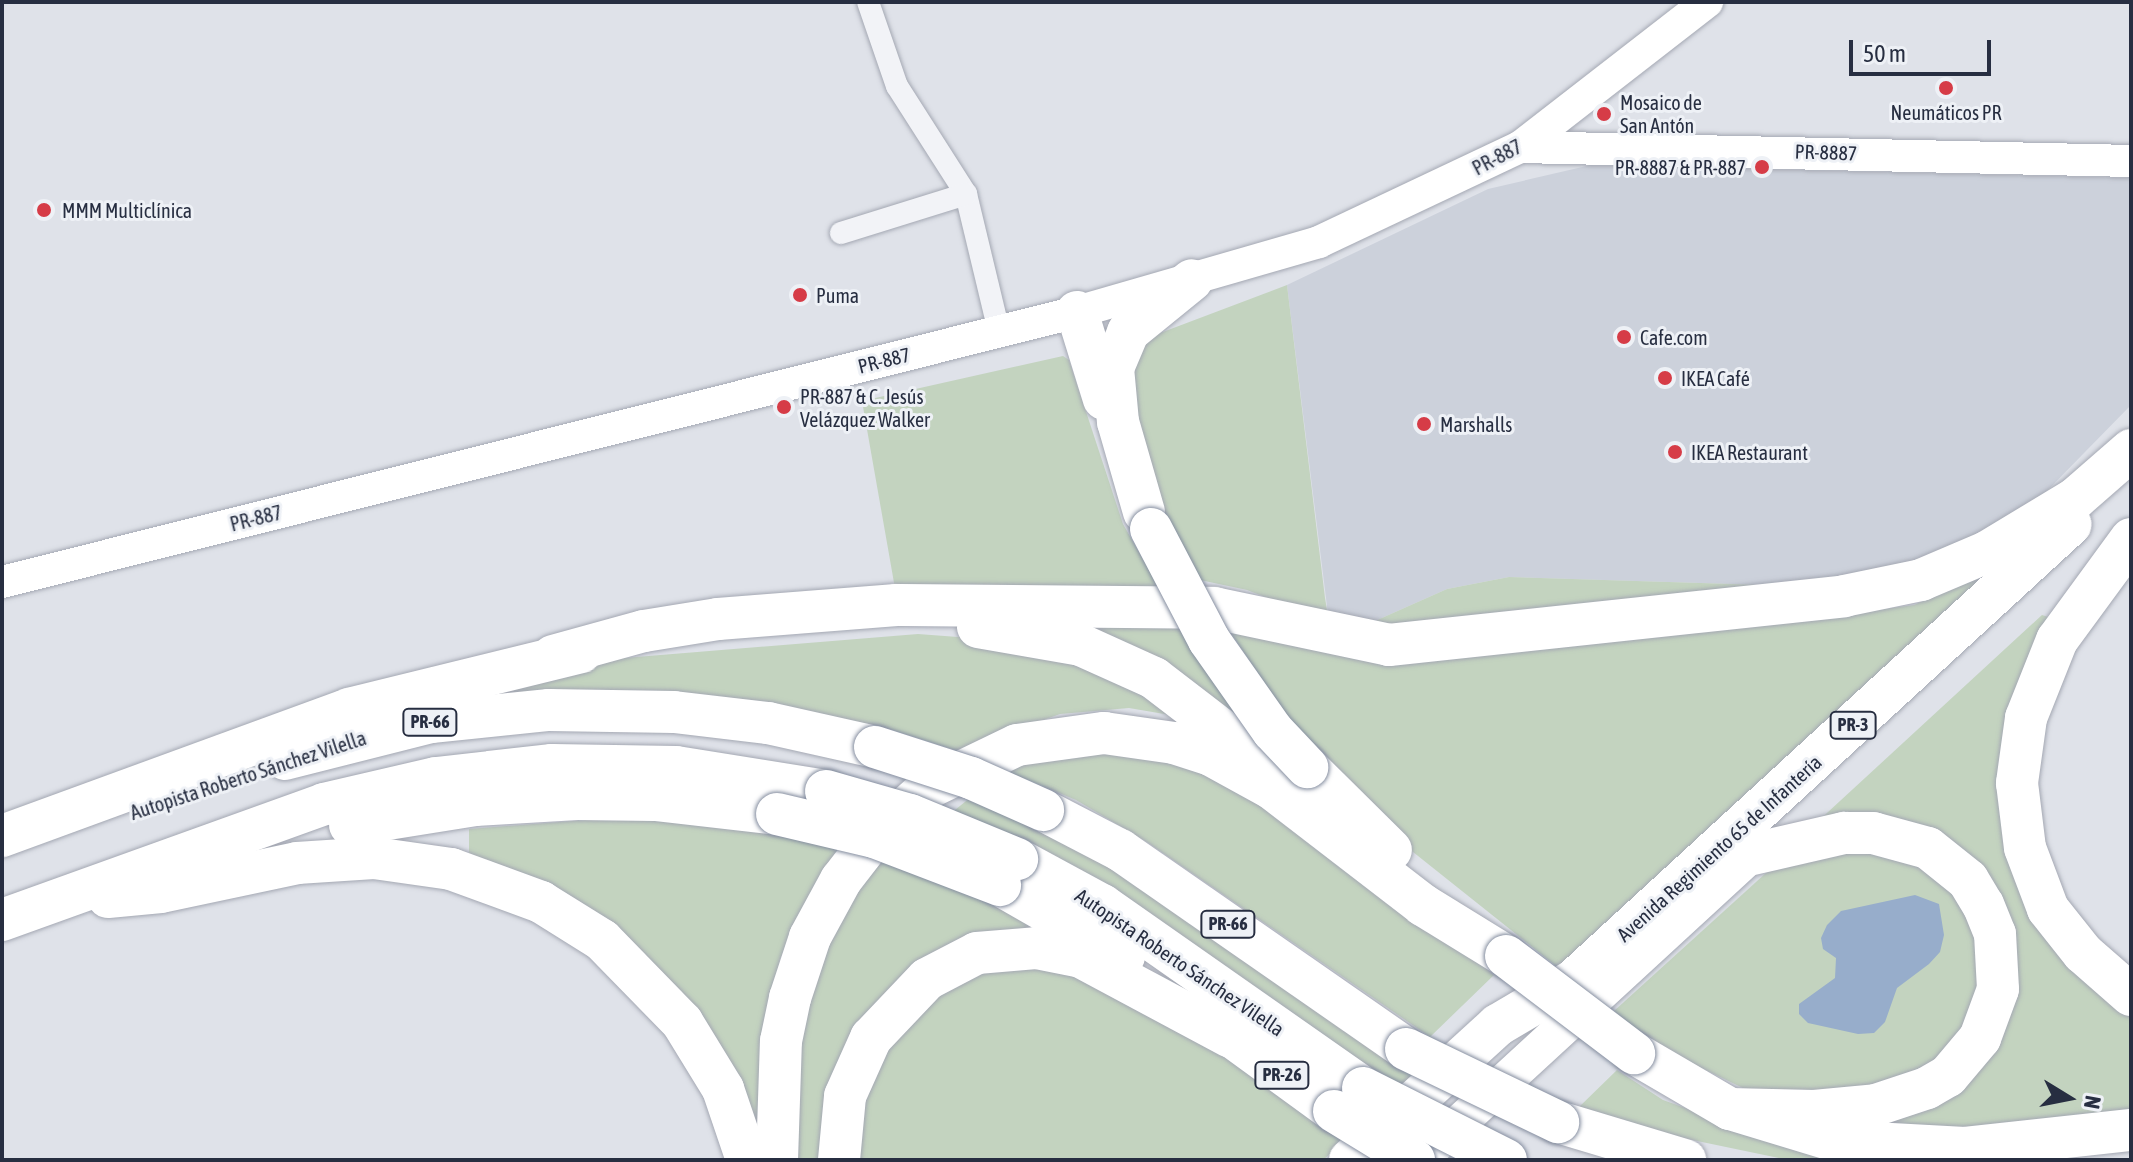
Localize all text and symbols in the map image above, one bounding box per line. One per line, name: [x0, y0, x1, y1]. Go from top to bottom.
scale bar: [1853, 24, 1995, 74]
text: 50 m: [1863, 40, 1906, 67]
marker: Neumáticos PR: [1937, 79, 1955, 97]
place label: Mosaico de San Antón: [1620, 90, 1702, 137]
place label: Neumáticos PR: [1891, 100, 2001, 124]
marker: Mosaico de San Antón: [1595, 105, 1613, 123]
street label: PR-887: [1468, 134, 1526, 180]
street label: PR-8887: [1794, 139, 1858, 165]
place label: PR-8887 & PR-887: [1615, 155, 1746, 179]
marker: PR-8887 & PR-887: [1753, 158, 1771, 176]
place label: MMM Multiclínica: [62, 198, 192, 222]
marker: MMM Multiclínica: [33, 199, 55, 221]
place label: Puma: [816, 283, 859, 307]
marker: Puma: [791, 286, 809, 304]
place label: Cafe.com: [1640, 325, 1708, 349]
marker: Cafe.com: [1615, 328, 1633, 346]
street label: PR-887: [855, 342, 913, 378]
place label: IKEA Café: [1681, 366, 1750, 390]
marker: IKEA Café: [1656, 369, 1674, 387]
place label: PR-887 & C. Jesús Velázquez Walker: [800, 384, 930, 431]
marker: PR-887 & C. Jesús Velázquez Walker: [775, 398, 793, 416]
place label: Marshalls: [1440, 412, 1512, 436]
marker: Marshalls: [1415, 415, 1433, 433]
place label: IKEA Restaurant: [1691, 440, 1808, 464]
marker: IKEA Restaurant: [1666, 443, 1684, 461]
street label: PR-887: [227, 500, 285, 536]
road number: PR-66: [402, 708, 458, 736]
road number: PR-3: [1829, 711, 1877, 739]
street label: Autopista Roberto Sánchez Vilella: [127, 725, 369, 825]
street label: Avenida Regimiento 65 de Infantería: [1612, 750, 1826, 946]
street label: Autopista Roberto Sánchez Vilella: [1071, 883, 1289, 1041]
road number: PR-66: [1200, 910, 1256, 938]
north arrow: [2029, 1058, 2109, 1138]
road number: PR-26: [1254, 1061, 1310, 1089]
text: N: [2079, 1094, 2107, 1111]

